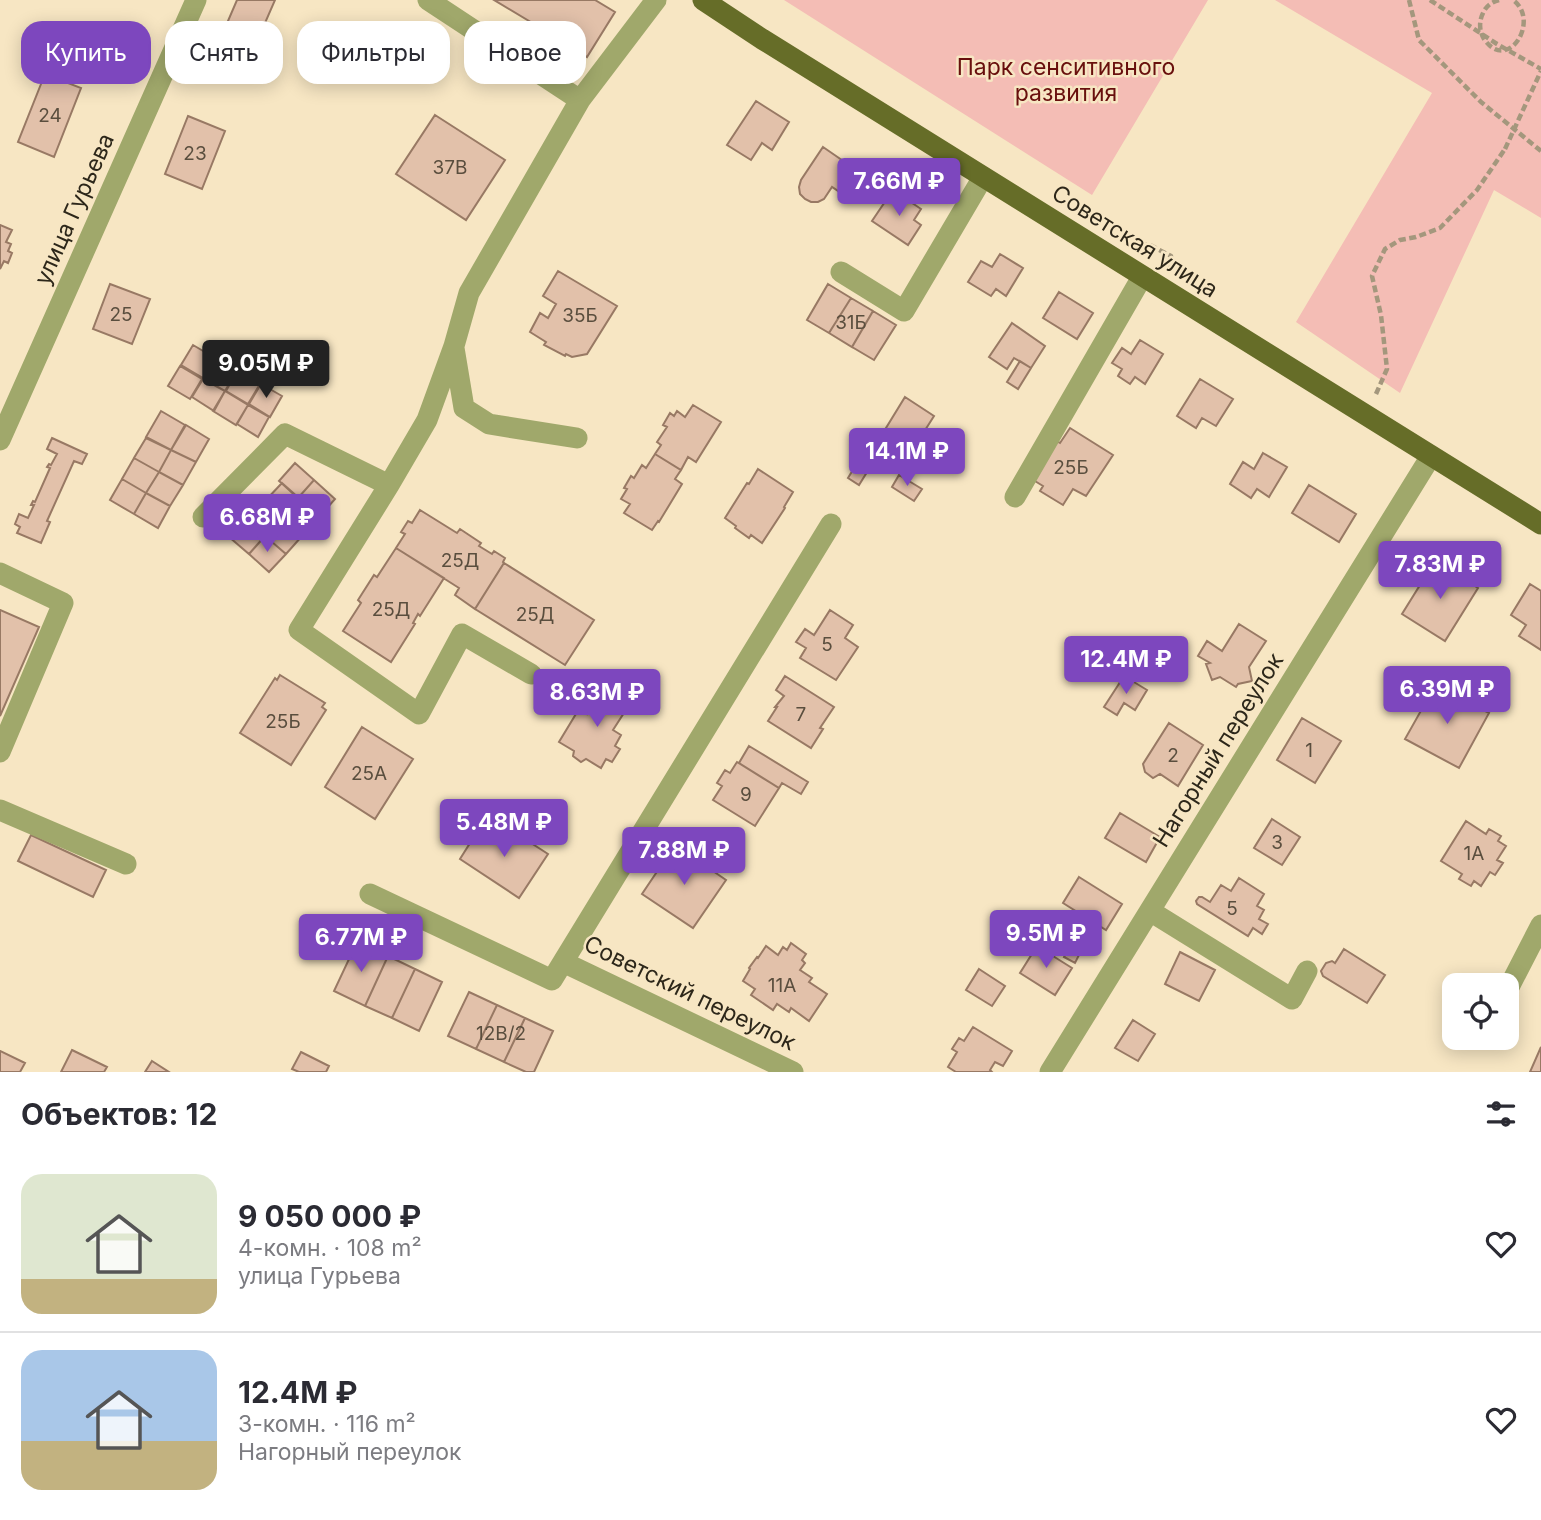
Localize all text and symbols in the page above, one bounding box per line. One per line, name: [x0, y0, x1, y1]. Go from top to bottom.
chip: Купить: [21, 21, 151, 84]
chip: Снять: [165, 21, 283, 84]
chip: Фильтры: [297, 21, 450, 84]
chip: Новое: [464, 21, 586, 84]
park label: Парк сенситивного развития: [957, 53, 1175, 107]
house number: 24: [38, 104, 62, 127]
street label: улица Гурьева: [28, 129, 120, 289]
house number: 23: [183, 142, 207, 165]
house number: 37В: [433, 156, 467, 179]
pin: 7.66M ₽: [834, 158, 964, 218]
text: 7.66M ₽: [853, 167, 945, 195]
street label: Советская улица: [1047, 179, 1223, 303]
house number: 25: [109, 303, 133, 326]
house number: 35Б: [562, 304, 598, 327]
house number: 31Б: [835, 311, 867, 334]
pin: 9.05M ₽: [201, 340, 331, 400]
text: 9.05M ₽: [218, 349, 314, 377]
pin: 14.1M ₽: [842, 428, 972, 488]
text: 14.1M ₽: [865, 437, 949, 465]
house number: 25Б: [1053, 456, 1089, 479]
pin: 6.68M ₽: [202, 494, 332, 554]
text: 6.68M ₽: [219, 503, 315, 531]
pin: 7.83M ₽: [1375, 542, 1505, 601]
house number: 25Д: [441, 549, 479, 572]
text: 7.83M ₽: [1394, 550, 1486, 578]
house number: 25Д: [372, 598, 410, 621]
house number: 25Д: [516, 603, 554, 626]
house number: 5: [821, 633, 833, 656]
pin: 12.4M ₽: [1061, 636, 1191, 696]
text: 12.4M ₽: [1080, 645, 1172, 673]
street label: Нагорный переулок: [1147, 647, 1289, 852]
pin: 6.39M ₽: [1382, 666, 1512, 726]
pin: 8.63M ₽: [532, 670, 662, 729]
text: 6.39M ₽: [1399, 675, 1495, 703]
text: 8.63M ₽: [549, 678, 645, 706]
house number: 7: [796, 703, 806, 726]
house number: 25Б: [265, 710, 301, 733]
house number: 1: [1305, 739, 1313, 762]
house number: 2: [1167, 744, 1179, 767]
house number: 25А: [351, 762, 387, 785]
house number: 9: [740, 783, 752, 806]
pin: 5.48M ₽: [439, 800, 569, 859]
text: 5.48M ₽: [456, 808, 552, 836]
pin: 7.88M ₽: [619, 828, 749, 887]
house number: 3: [1271, 831, 1283, 854]
text: 7.88M ₽: [638, 836, 730, 864]
house number: 1А: [1464, 842, 1484, 865]
house number: 5: [1226, 897, 1238, 920]
pin: 9.5M ₽: [989, 911, 1103, 970]
pin: 6.77M ₽: [296, 914, 426, 974]
text: 9.5M ₽: [1006, 919, 1086, 947]
text: 6.77M ₽: [315, 923, 407, 951]
street label: Советский переулок: [580, 930, 801, 1057]
map controls: [1442, 973, 1519, 1050]
button: locate: [1442, 973, 1519, 1050]
house number: 11А: [768, 974, 796, 997]
house number: 12В/2: [476, 1022, 526, 1045]
icon: filters: [1482, 1095, 1520, 1133]
text: Объектов: 12: [21, 1096, 217, 1132]
text: 9 050 000 ₽: [238, 1198, 421, 1234]
icon: home: [77, 1202, 161, 1286]
icon: heart: [1482, 1225, 1520, 1263]
text: 4-комн. · 108 m²: [238, 1234, 422, 1262]
text: улица Гурьева: [238, 1262, 401, 1290]
text: 12.4M ₽: [238, 1374, 357, 1410]
icon: home: [77, 1378, 161, 1462]
icon: heart: [1482, 1401, 1520, 1439]
text: 3-комн. · 116 m²: [238, 1410, 416, 1438]
text: Нагорный переулок: [238, 1438, 461, 1466]

